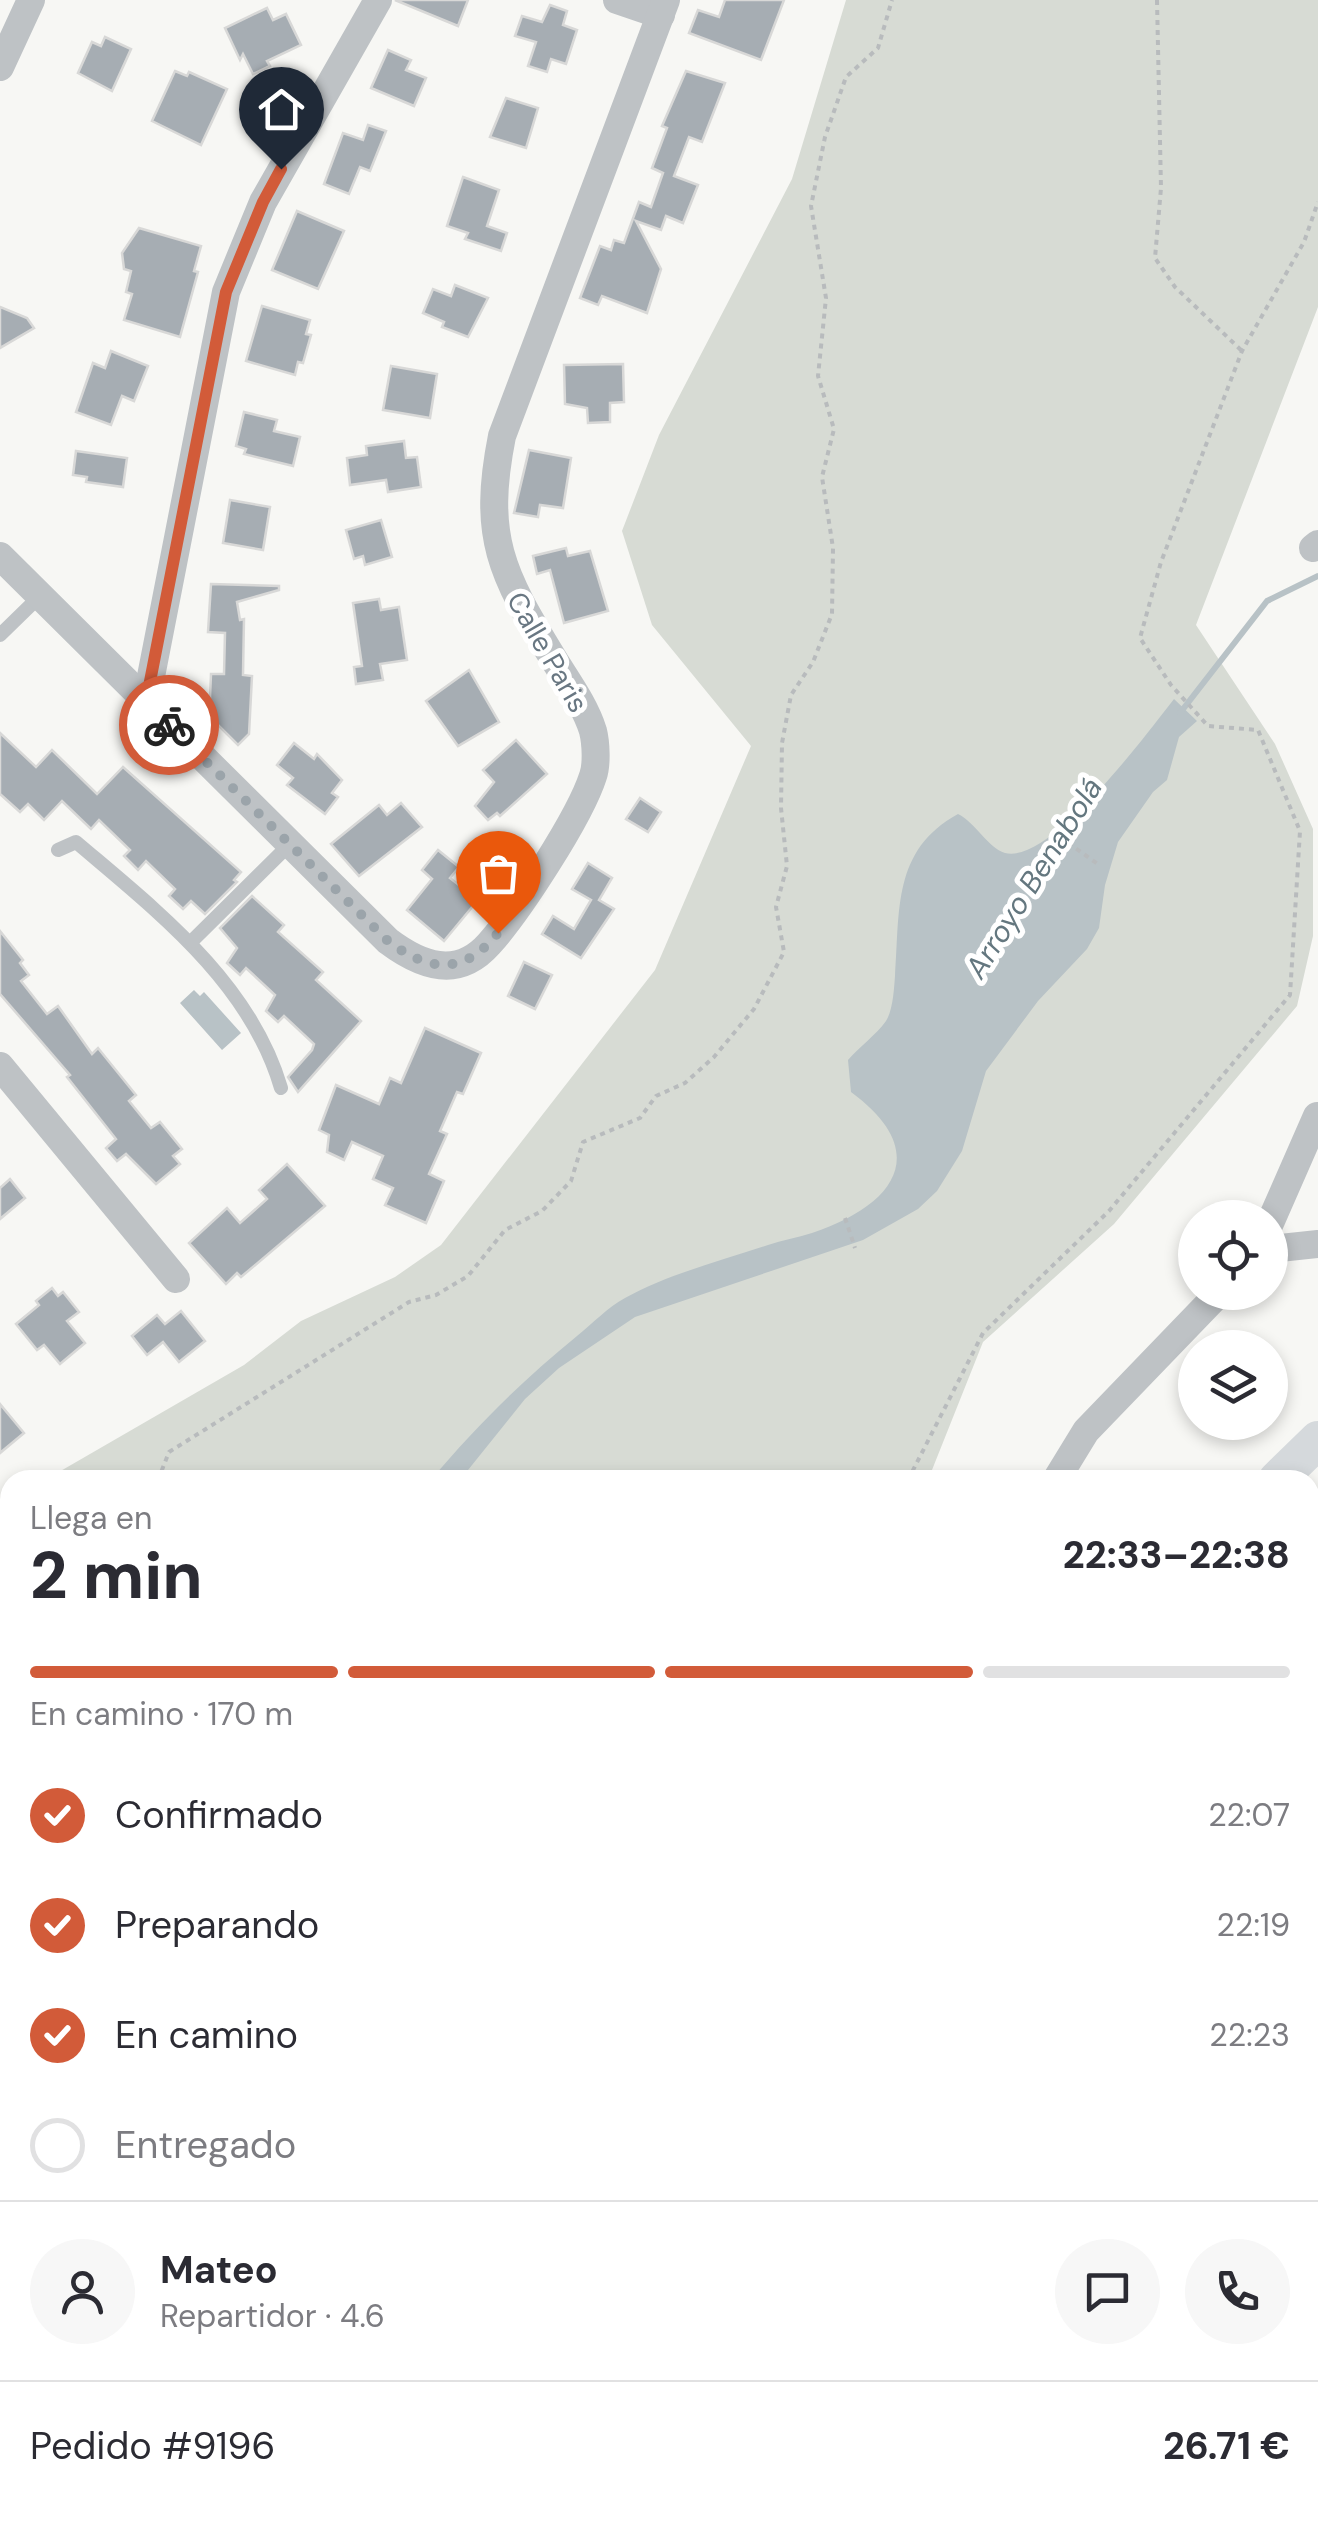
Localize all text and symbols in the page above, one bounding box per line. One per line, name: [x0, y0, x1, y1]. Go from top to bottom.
pin: [239, 67, 324, 170]
icon: home: [254, 82, 309, 137]
street label: Calle Paris: [498, 585, 597, 719]
courier: [119, 675, 219, 775]
icon: bike: [142, 698, 197, 753]
water label: Arroyo Benabolá: [956, 770, 1111, 986]
pin: [456, 831, 541, 934]
icon: bag: [471, 846, 526, 901]
map controls: [1178, 1200, 1288, 1440]
button: locate: [1178, 1200, 1288, 1310]
button: layers: [1178, 1330, 1288, 1440]
text: Llega en: [30, 1497, 152, 1539]
text: 22:33–22:38: [1063, 1530, 1290, 1580]
text: 2 min: [30, 1534, 203, 1618]
text: En camino · 170 m: [30, 1693, 293, 1735]
icon: check: [30, 1788, 85, 1843]
text: Confirmado: [115, 1790, 323, 1840]
text: 22:07: [1208, 1794, 1290, 1836]
icon: check: [30, 1898, 85, 1953]
text: Preparando: [115, 1900, 319, 1950]
text: 22:19: [1217, 1904, 1290, 1946]
icon: check: [30, 2008, 85, 2063]
text: En camino: [115, 2010, 298, 2060]
text: 22:23: [1209, 2014, 1290, 2056]
text: Entregado: [115, 2120, 296, 2170]
button: person: [30, 2239, 135, 2344]
button: chat: [1055, 2239, 1160, 2344]
button: phone: [1185, 2239, 1290, 2344]
text: Mateo: [160, 2245, 278, 2295]
text: Repartidor · 4.6: [160, 2295, 385, 2337]
text: Pedido #9196: [30, 2421, 275, 2471]
text: 26.71 €: [1163, 2421, 1290, 2471]

